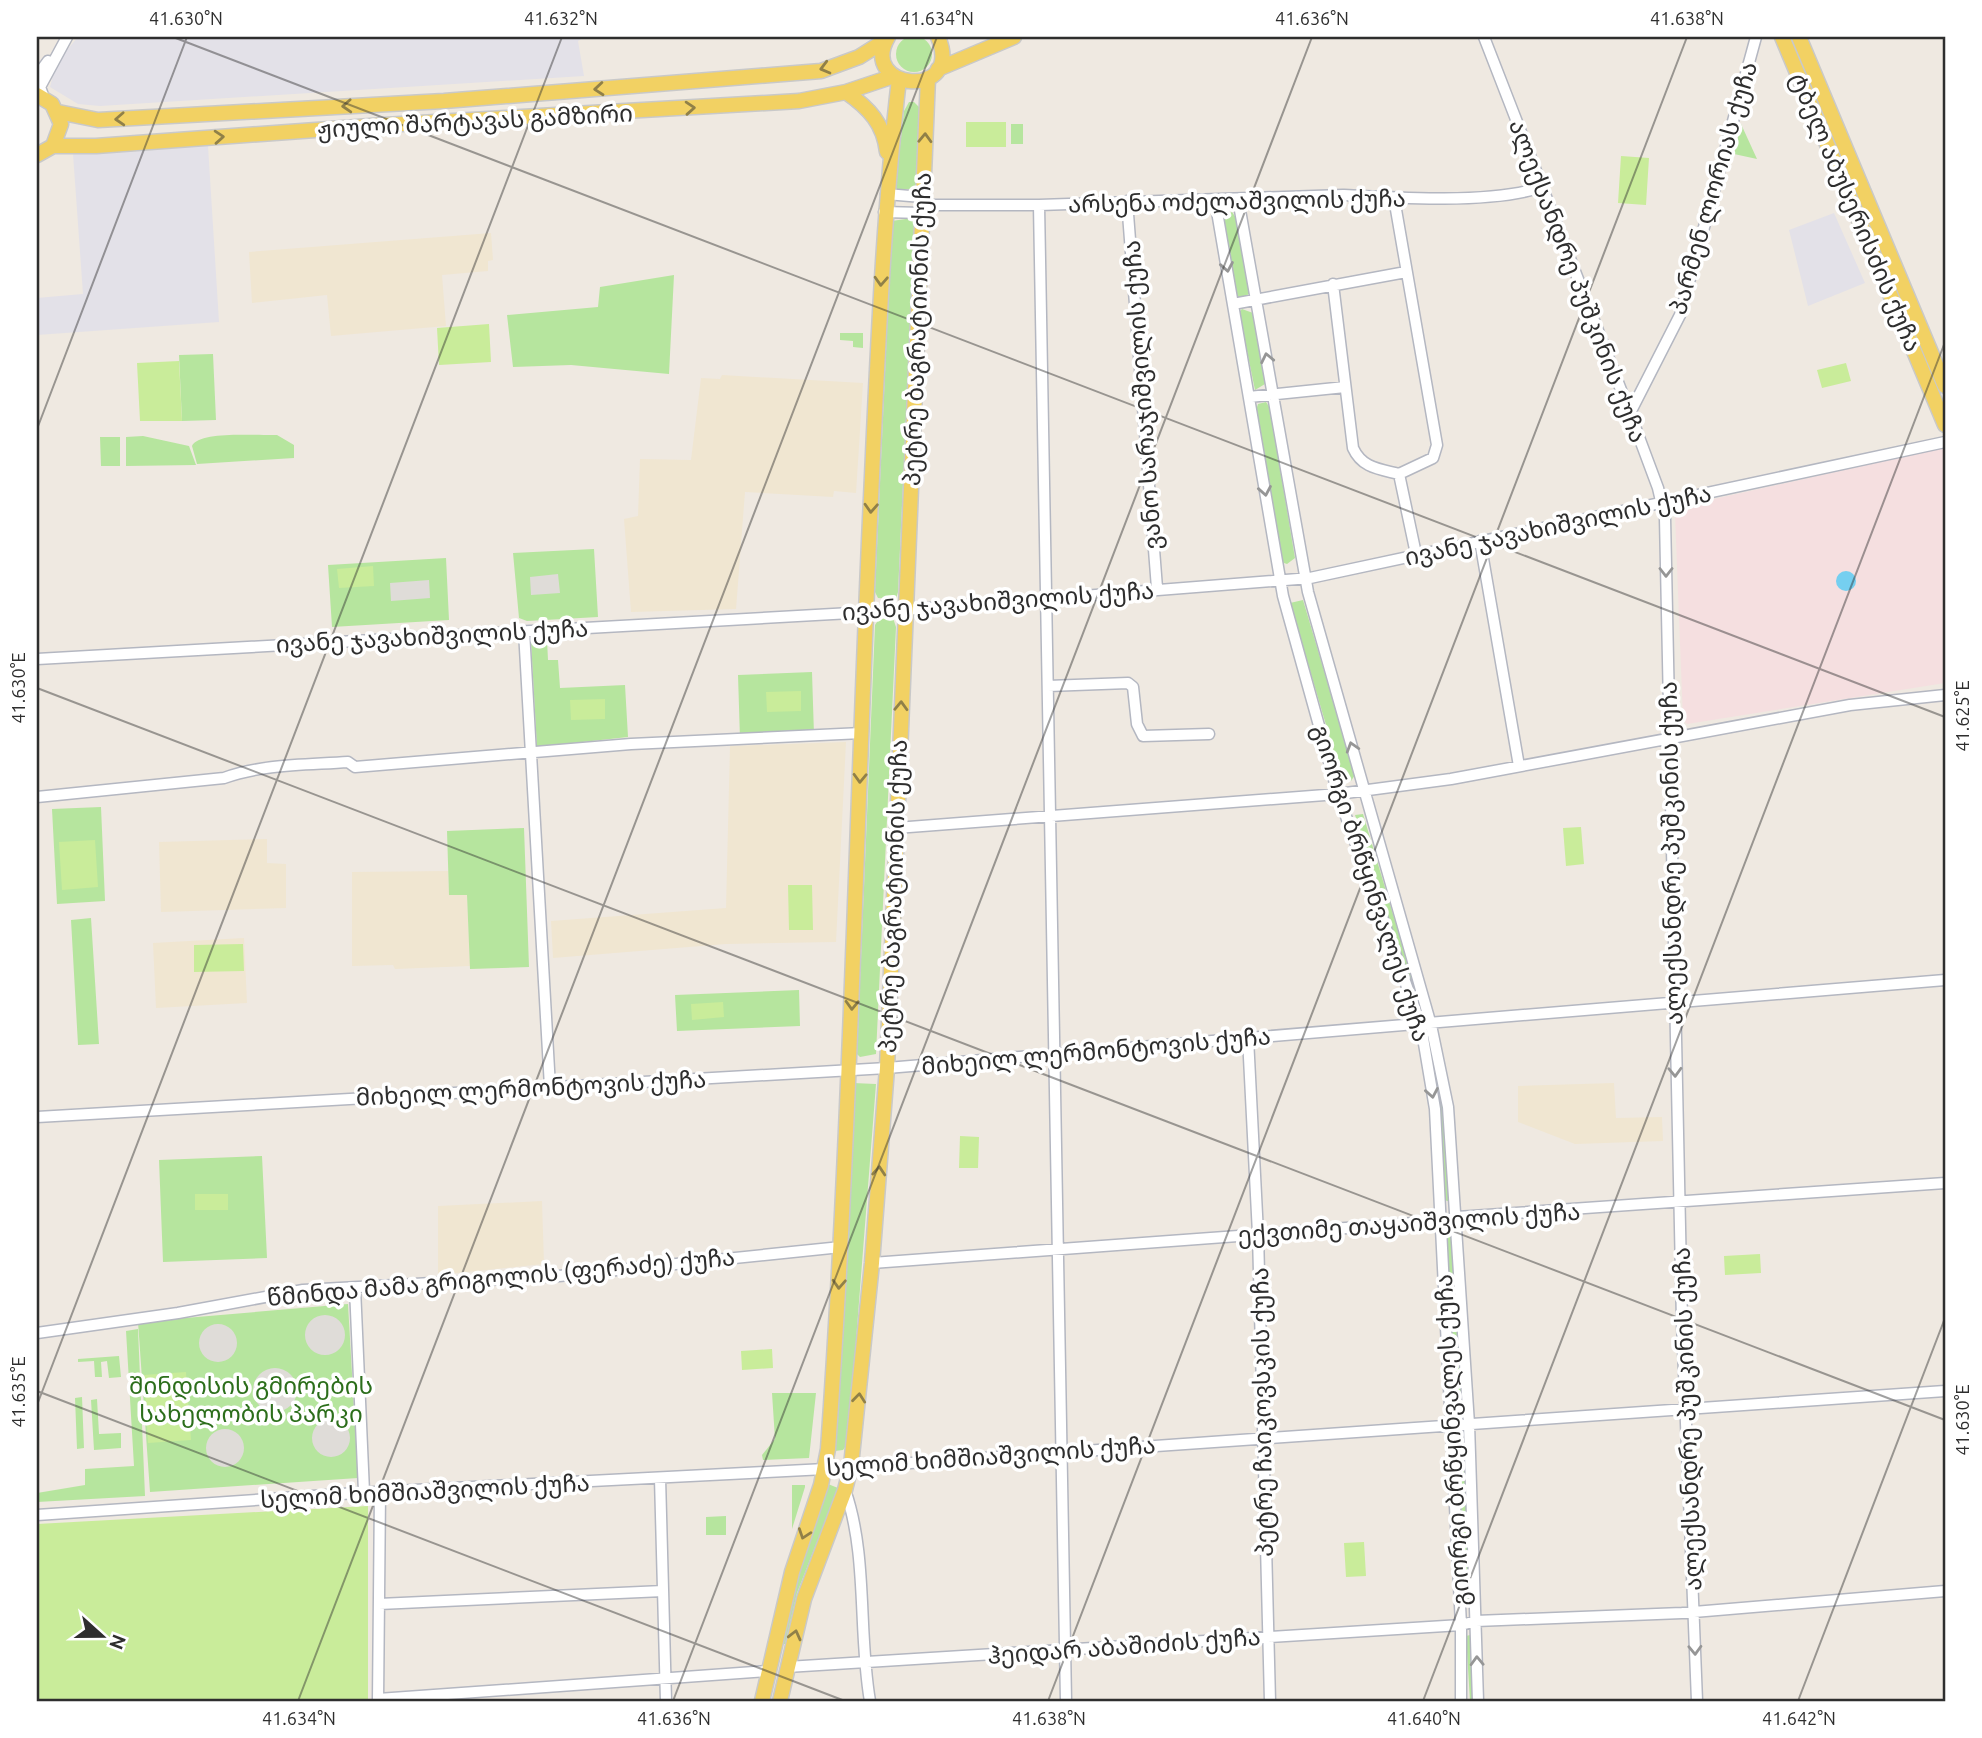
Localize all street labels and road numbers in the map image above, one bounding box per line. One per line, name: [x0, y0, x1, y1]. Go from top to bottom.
street label: პარმენ ლორიას ქუჩა: [1664, 58, 1763, 318]
street label: ტბელ აბუსერისძის ქუჩა: [1784, 69, 1927, 356]
street label: ჟიული შარტავას გამზირი: [316, 99, 634, 144]
street label: ალექსანდრე პუშკინის ქუჩა: [1503, 116, 1652, 447]
street label: პეტრე ბაგრატიონის ქუჩა: [898, 172, 937, 486]
street label: არსენა ოძელაშვილის ქუჩა: [1068, 185, 1406, 218]
street label: ვანო სარაჯიშვილის ქუჩა: [1118, 239, 1167, 551]
street label: ივანე ჯავახიშვილის ქუჩა: [1402, 479, 1714, 572]
street label: ივანე ჯავახიშვილის ქუჩა: [841, 577, 1155, 626]
street label: ივანე ჯავახიშვილის ქუჩა: [275, 614, 589, 659]
street label: ალექსანდრე პუშკინის ქუჩა: [1655, 681, 1688, 1025]
street label: გიორგი ბრწყინვალეს ქუჩა: [1306, 721, 1435, 1045]
street label: პეტრე ბაგრატიონის ქუჩა: [874, 739, 913, 1053]
street label: მიხეილ ლერმონტოვის ქუჩა: [920, 1022, 1272, 1081]
street label: მიხეილ ლერმონტოვის ქუჩა: [355, 1065, 707, 1112]
street label: ექვთიმე თაყაიშვილის ქუჩა: [1237, 1198, 1581, 1249]
street label: წმინდა მამა გრიგოლის (ფერაძე) ქუჩა: [266, 1243, 736, 1312]
street label: ალექსანდრე პუშკინის ქუჩა: [1668, 1247, 1707, 1591]
street label: პეტრე ჩაიკოვსკის ქუჩა: [1246, 1267, 1279, 1557]
street label: გიორგი ბრწყინვალეს ქუჩა: [1430, 1273, 1475, 1607]
street label: სელიმ ხიმშიაშვილის ქუჩა: [826, 1431, 1157, 1482]
street label: სელიმ ხიმშიაშვილის ქუჩა: [260, 1469, 590, 1514]
street label: ჰეიდარ აბაშიძის ქუჩა: [987, 1623, 1262, 1670]

